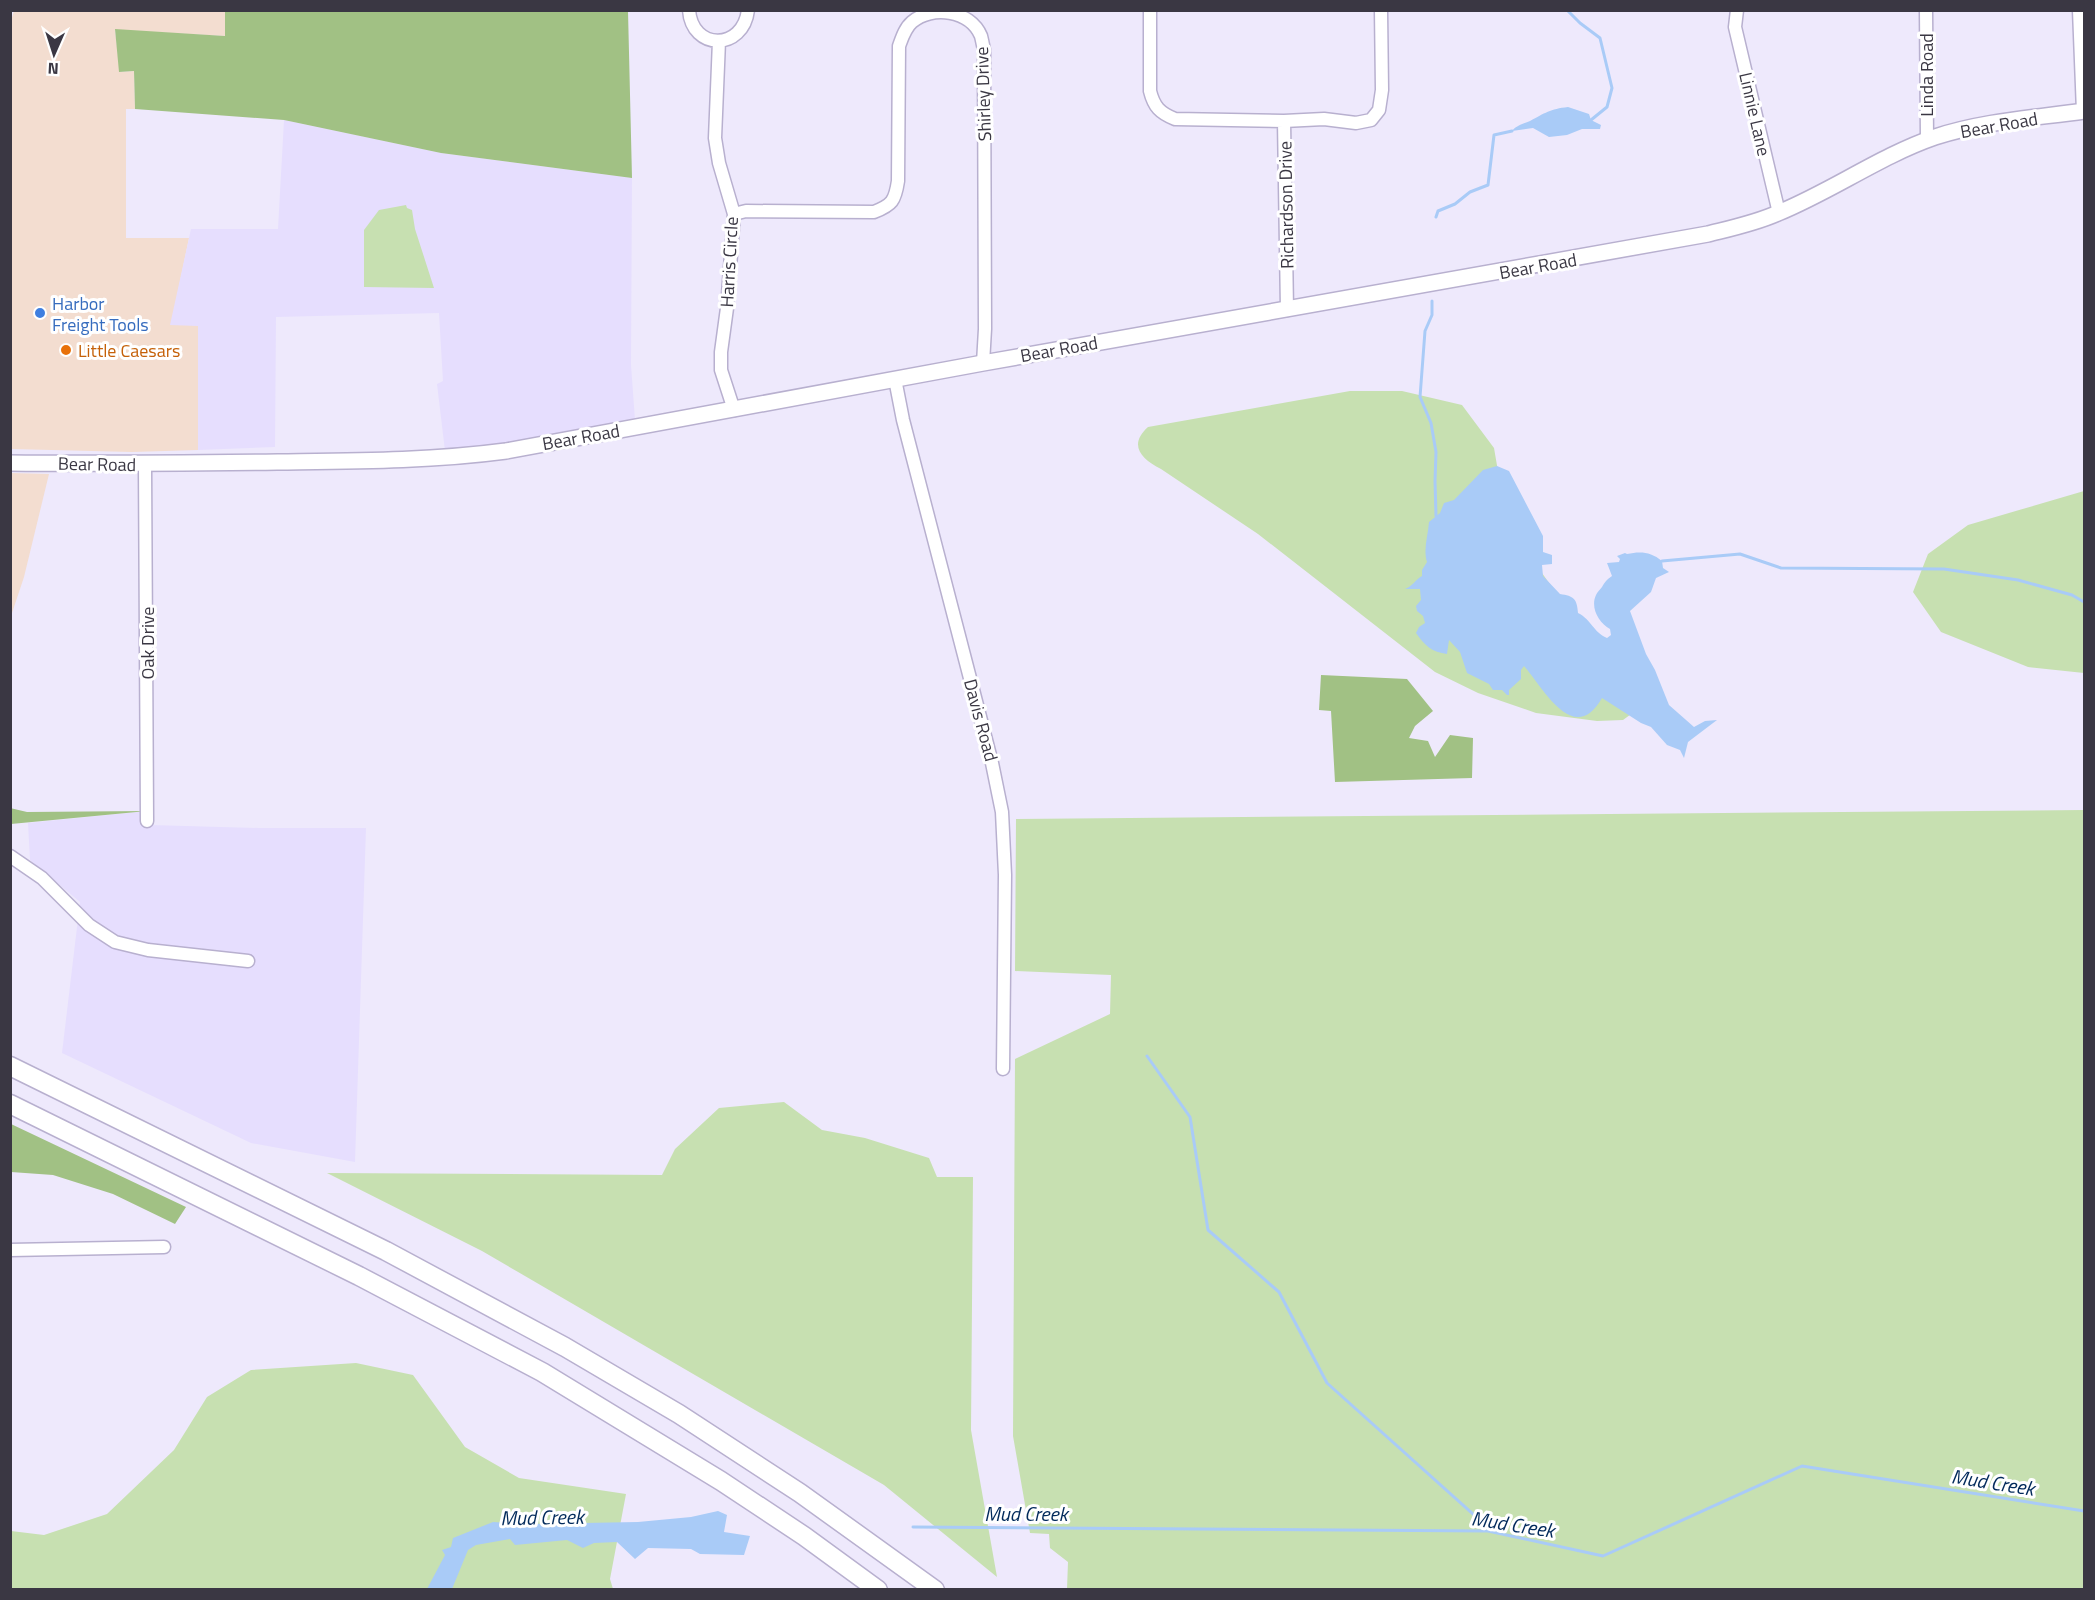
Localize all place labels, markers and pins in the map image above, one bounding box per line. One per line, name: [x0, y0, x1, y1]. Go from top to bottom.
place label: Harbor Freight Tools: [52, 290, 149, 338]
marker: Harbor Freight Tools: [33, 306, 47, 320]
place label: Little Caesars: [78, 337, 180, 364]
marker: Little Caesars: [59, 343, 73, 357]

